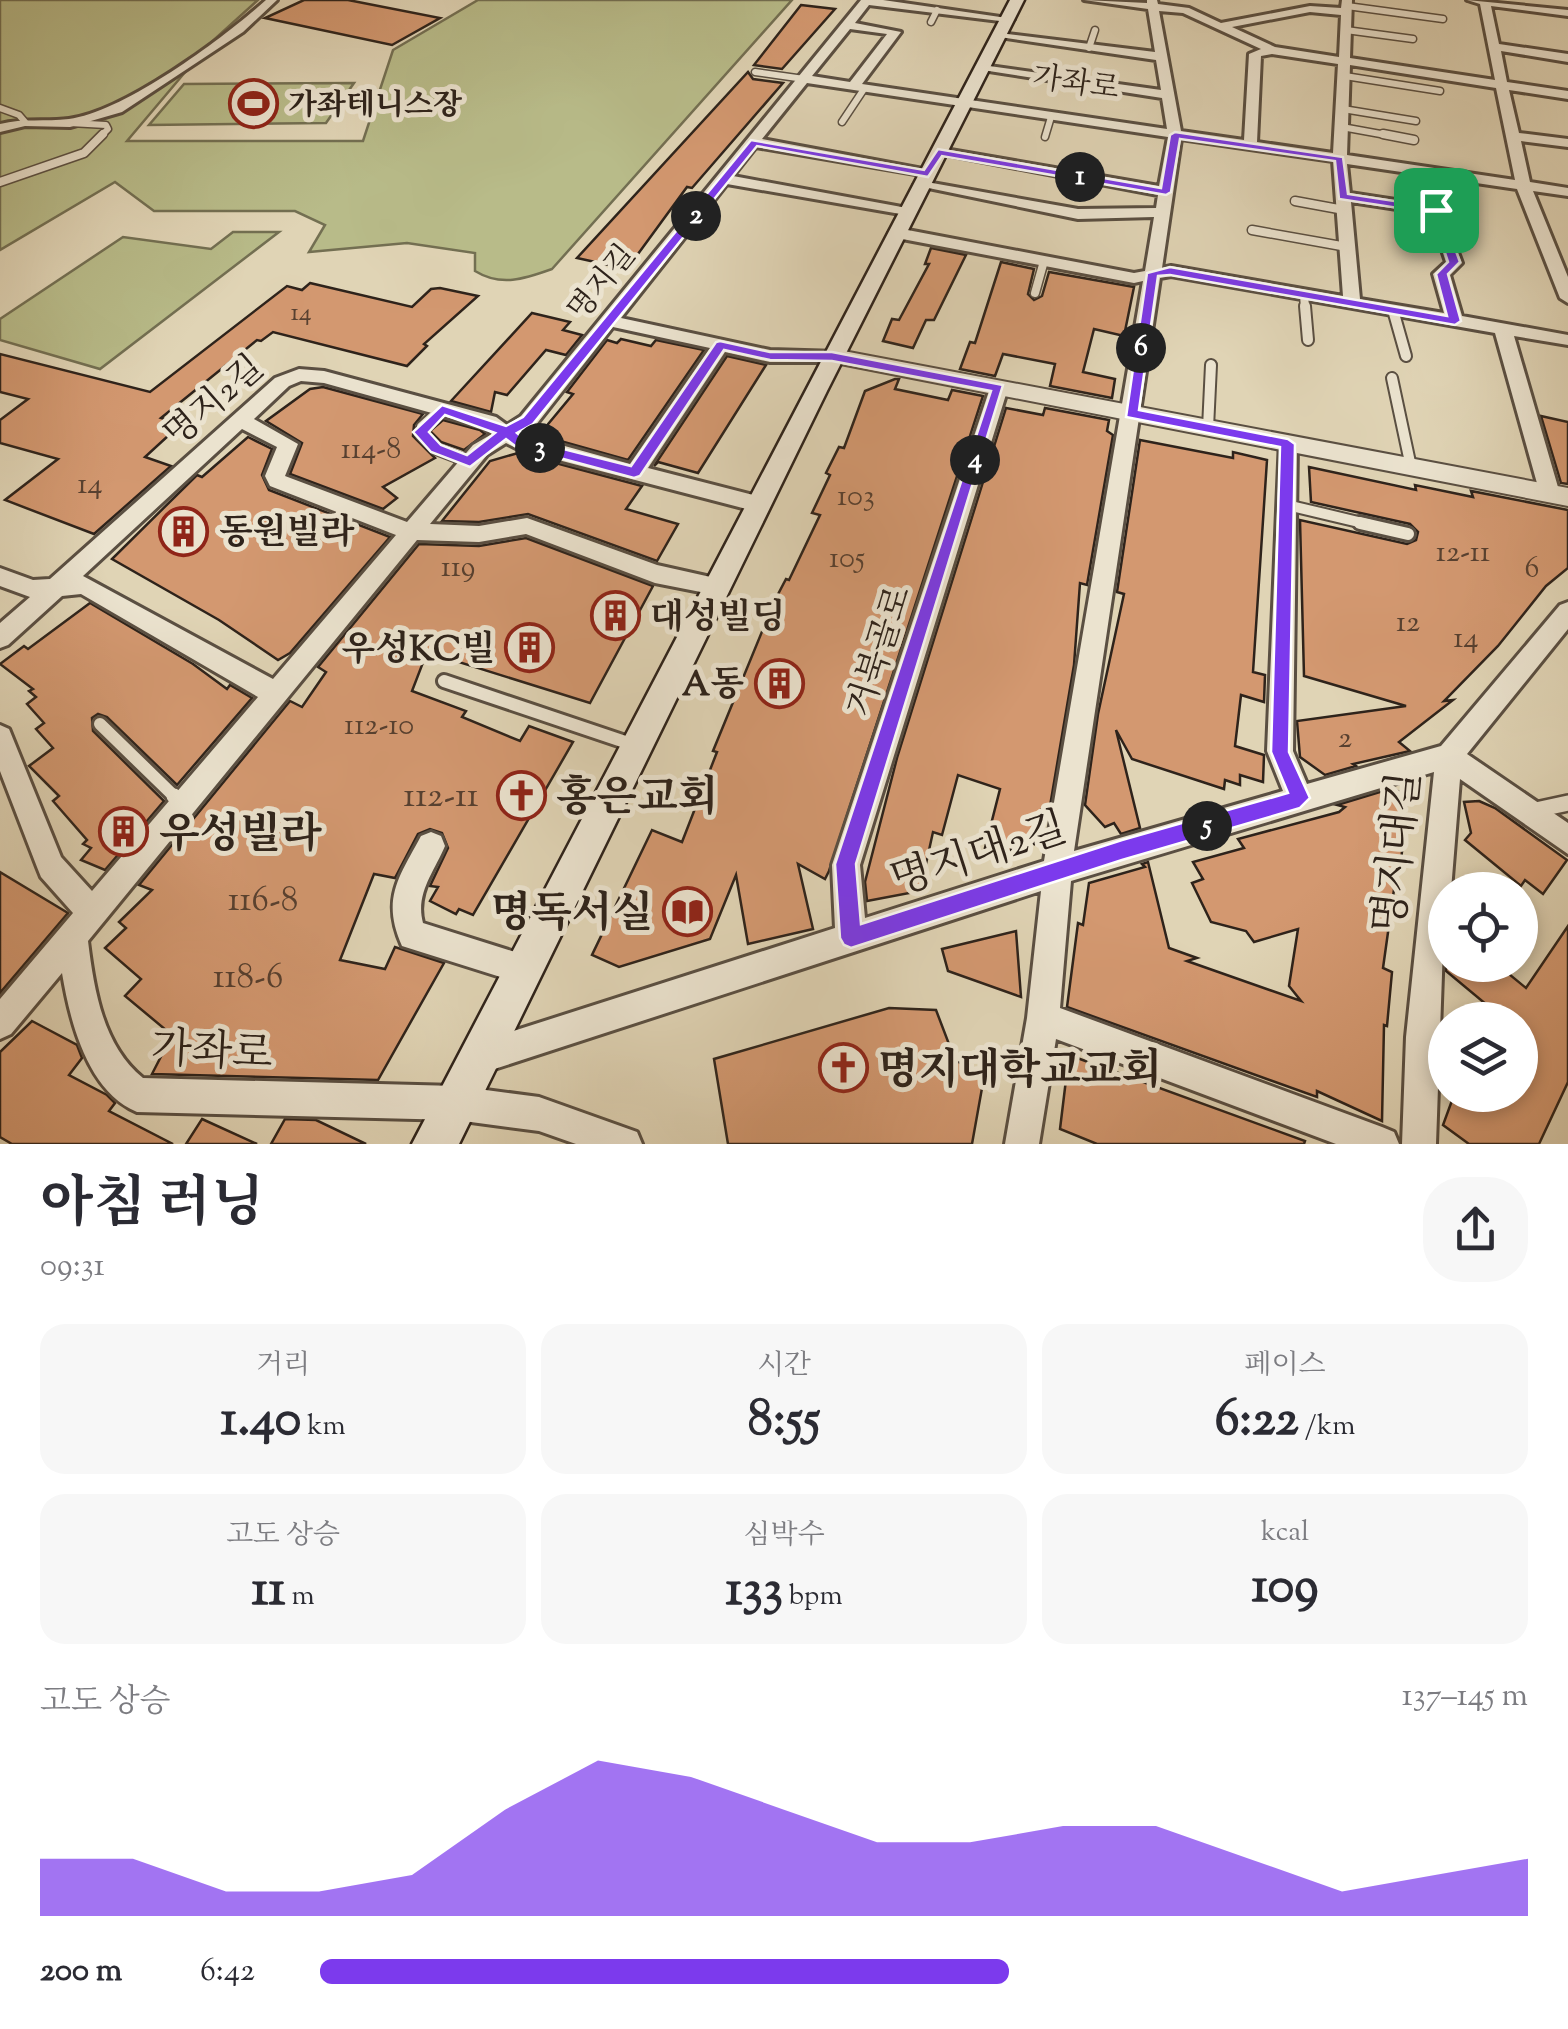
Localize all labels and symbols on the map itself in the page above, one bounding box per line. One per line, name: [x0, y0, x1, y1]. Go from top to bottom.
street label: 가좌로: [1030, 57, 1122, 112]
sports icon: 가좌테니스장: [227, 78, 279, 130]
place label: 가좌테니스장: [288, 85, 462, 128]
pin: 1: [1055, 152, 1105, 202]
pin: [1394, 168, 1479, 253]
pin: 2: [671, 191, 721, 241]
street label: 명지길: [559, 236, 647, 331]
house number: 14: [290, 296, 312, 332]
pin: 6: [1116, 323, 1166, 373]
street label: 명지2길: [154, 345, 276, 461]
pin: 3: [515, 423, 565, 473]
house number: 114-8: [341, 429, 401, 472]
pin: 4: [950, 435, 1000, 485]
house number: 14: [77, 464, 103, 507]
house number: 103: [837, 476, 875, 519]
building icon: 동원빌라: [158, 505, 210, 557]
place label: 동원빌라: [219, 509, 354, 560]
house number: 12-11: [1436, 532, 1490, 575]
house number: 105: [829, 538, 865, 581]
house number: 119: [441, 547, 475, 590]
house number: 6: [1525, 548, 1539, 591]
street label: 거북골로: [836, 580, 926, 724]
building icon: 대성빌딩: [589, 590, 641, 642]
place label: 대성빌딩: [650, 594, 785, 645]
house number: 12: [1396, 602, 1420, 645]
house number: 14: [1453, 618, 1479, 661]
building icon: 우성KC빌: [504, 622, 556, 674]
place label: 우성KC빌: [342, 626, 495, 677]
building icon: A동: [753, 657, 805, 709]
place label: A동: [682, 661, 744, 712]
house number: 112-10: [344, 705, 414, 748]
house number: 2: [1338, 718, 1352, 761]
church icon: 홍은교회: [495, 769, 547, 821]
street label: 명지대길: [1362, 769, 1438, 936]
place label: 홍은교회: [556, 770, 718, 830]
house number: 112-11: [403, 772, 479, 823]
street label: 명지대2길: [884, 800, 1075, 913]
pin: 5: [1182, 801, 1232, 851]
building icon: 우성빌라: [98, 806, 150, 858]
place label: 우성빌라: [159, 807, 323, 867]
house number: 116-8: [228, 876, 298, 927]
library icon: 명독서실: [662, 885, 714, 937]
place label: 명독서실: [491, 886, 653, 946]
house number: 118-6: [213, 953, 283, 1004]
street label: 가좌로: [149, 1021, 274, 1087]
church icon: 명지대학교교회: [817, 1042, 869, 1094]
place label: 명지대학교교회: [878, 1043, 1162, 1103]

